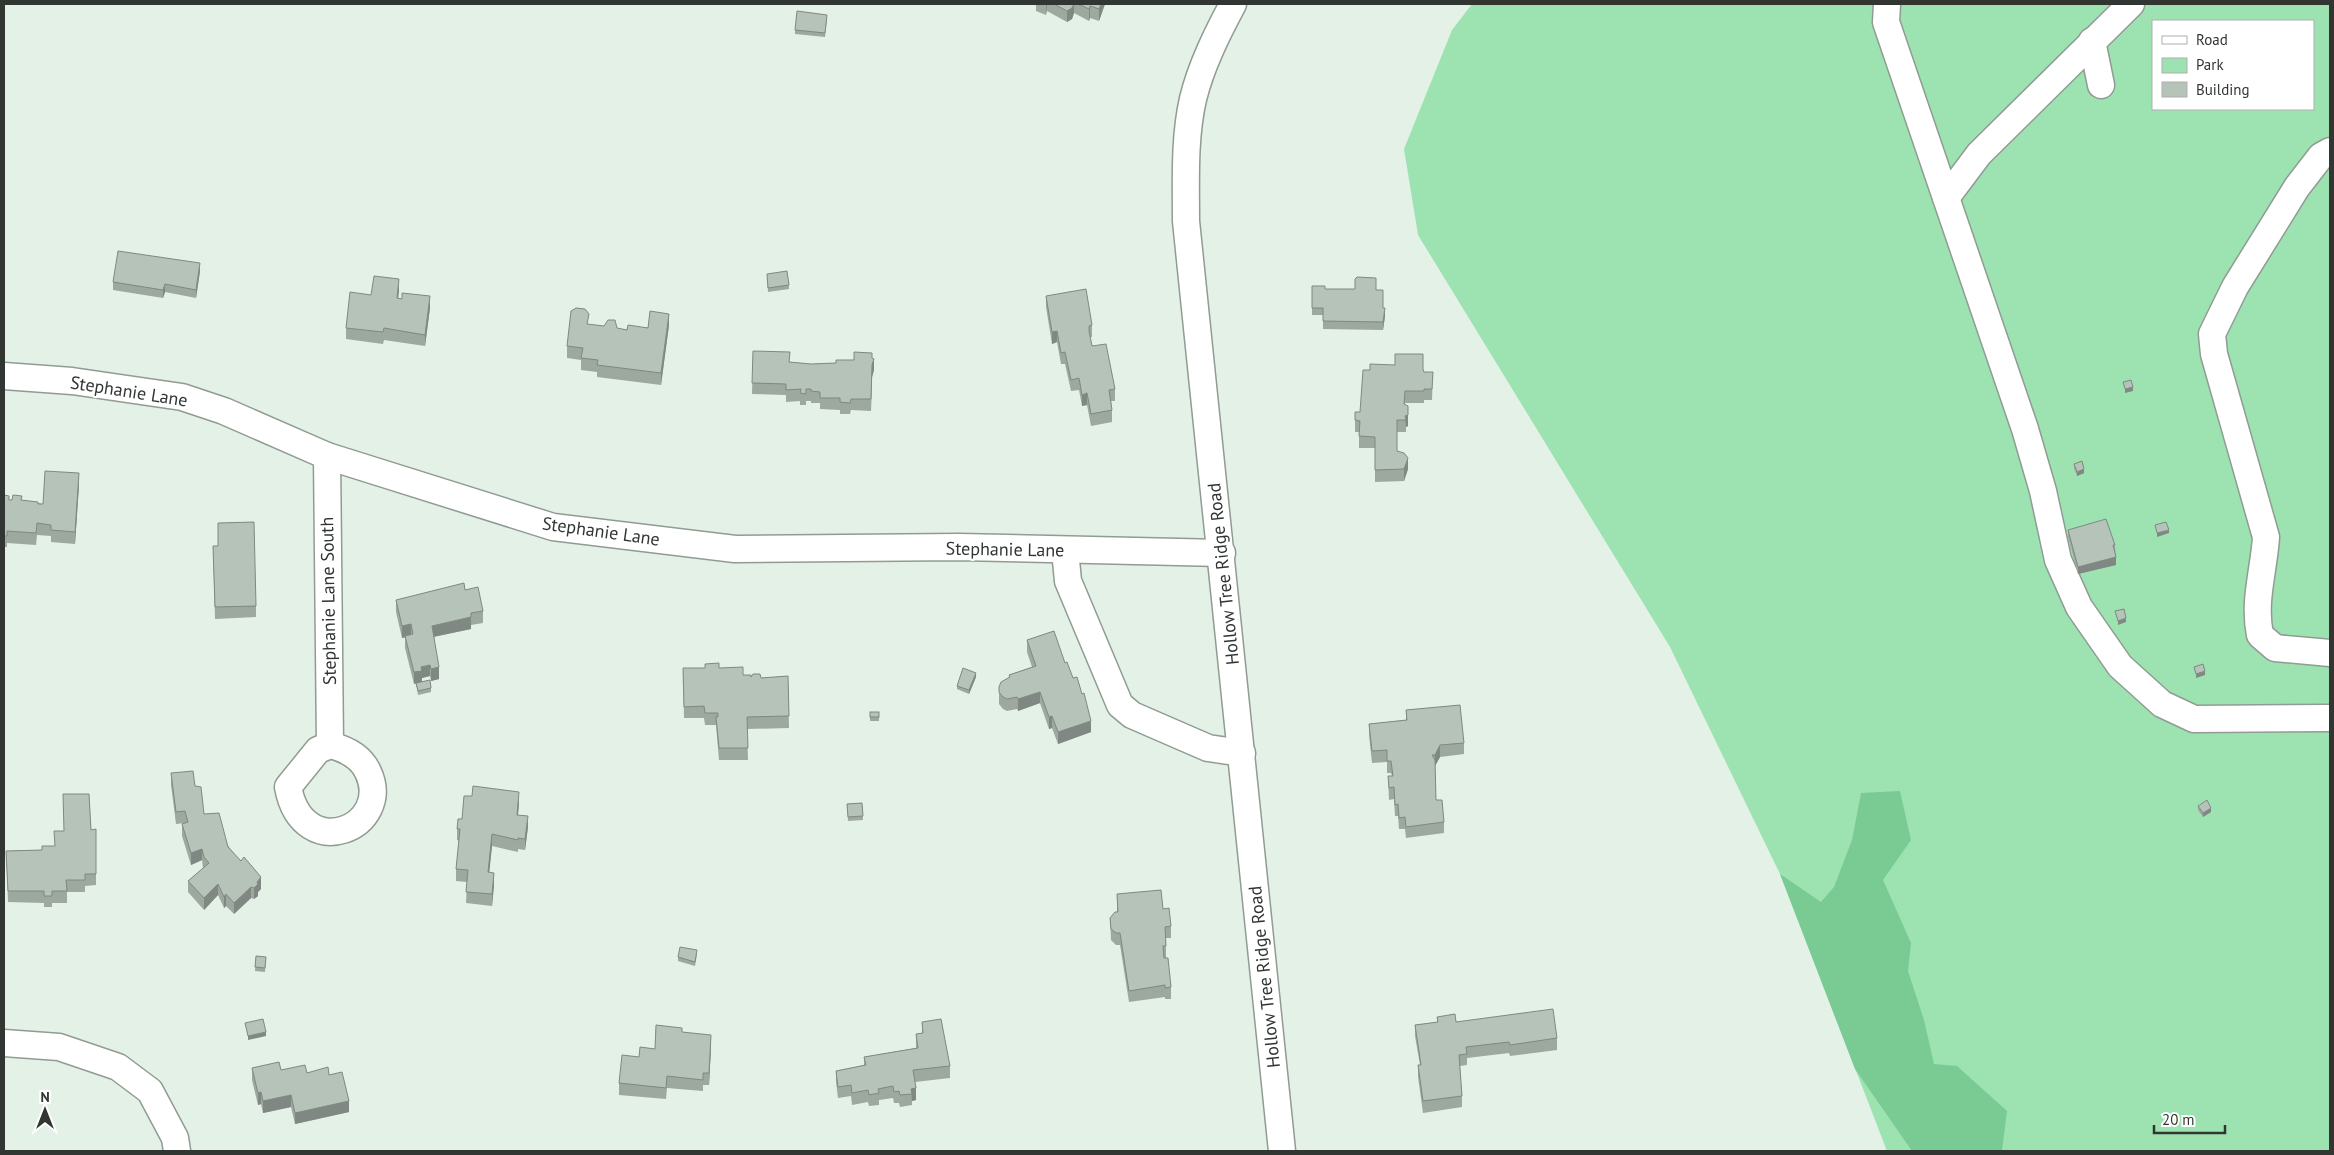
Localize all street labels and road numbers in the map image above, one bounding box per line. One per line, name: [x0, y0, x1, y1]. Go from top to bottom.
street label: Stephanie Lane: [69, 370, 189, 412]
street label: Hollow Tree Ridge Road: [1202, 482, 1244, 666]
street label: Stephanie Lane: [541, 511, 661, 551]
street label: Stephanie Lane South: [315, 517, 341, 685]
street label: Stephanie Lane: [946, 536, 1064, 562]
street label: Hollow Tree Ridge Road: [1243, 885, 1285, 1069]

